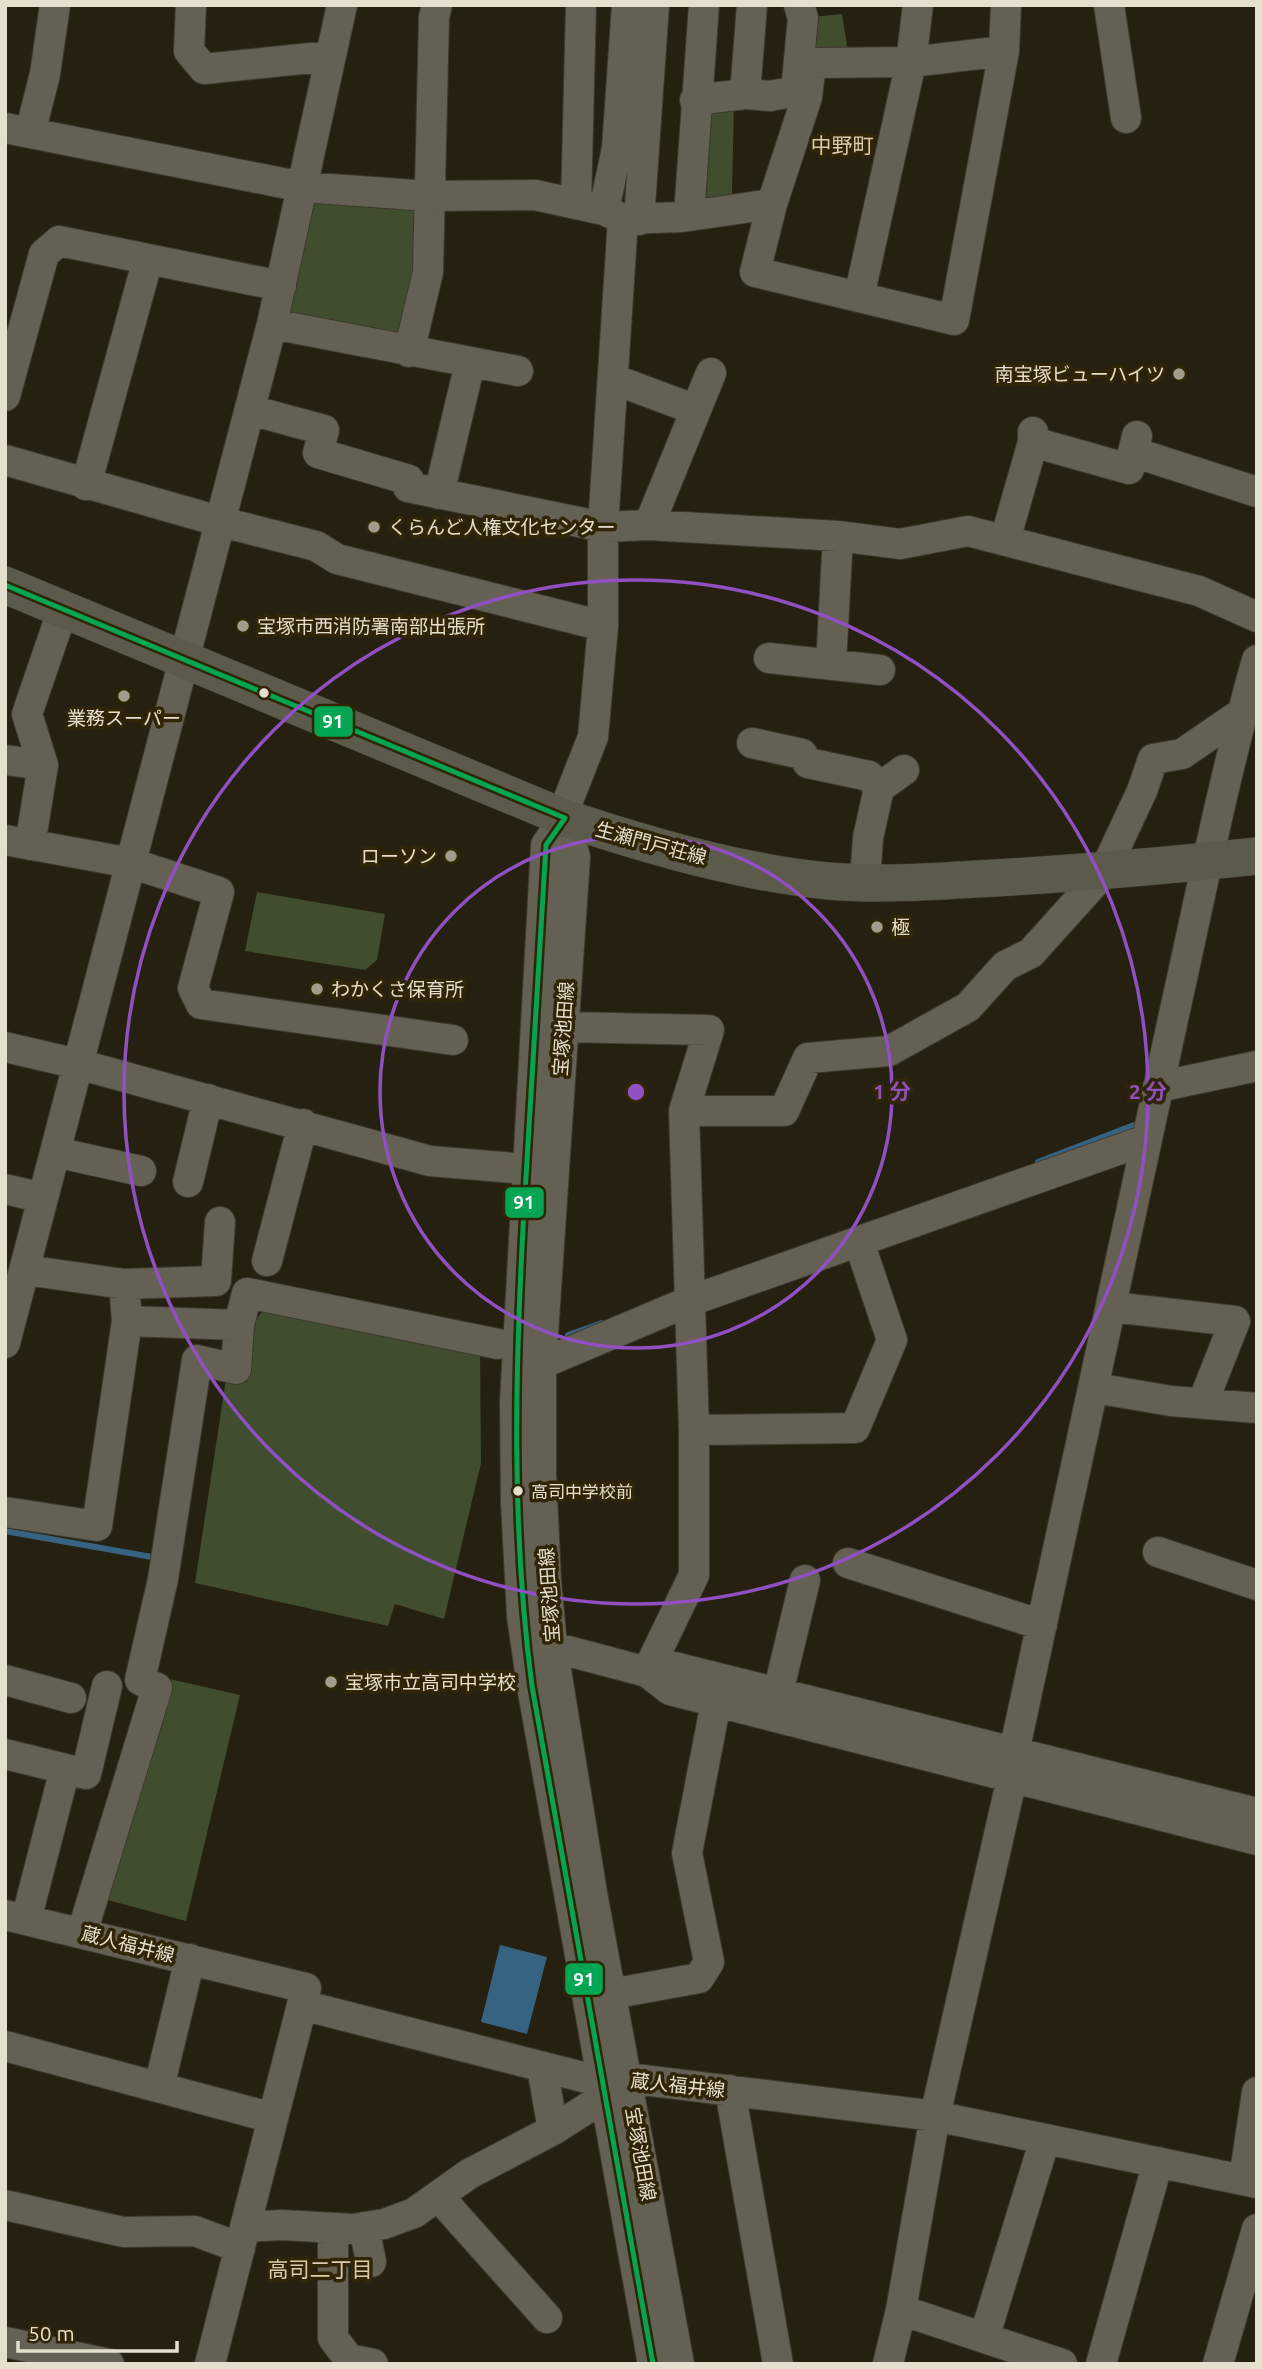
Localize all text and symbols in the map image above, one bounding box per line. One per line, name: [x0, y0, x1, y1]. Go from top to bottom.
district label: 中野町: [811, 133, 874, 157]
place label: 南宝塚ビューハイツ: [995, 363, 1165, 385]
marker: 南宝塚ビューハイツ: [1171, 366, 1187, 382]
place label: くらんど人権文化センター: [388, 516, 615, 538]
marker: くらんど人権文化センター: [366, 519, 382, 535]
place label: 宝塚市西消防署南部出張所: [257, 615, 485, 637]
marker: 宝塚市西消防署南部出張所: [235, 618, 251, 634]
unlabelled marker: [257, 686, 271, 700]
marker: 業務スーパー: [116, 688, 132, 704]
line badge: 91: [313, 705, 354, 738]
place label: 業務スーパー: [67, 707, 181, 729]
text: 91: [322, 710, 344, 732]
street label: 生瀬門戸荘線: [593, 818, 709, 868]
place label: ローソン: [361, 845, 437, 867]
marker: ローソン: [443, 848, 459, 864]
place label: 極: [891, 916, 910, 938]
marker: 極: [869, 919, 885, 935]
place label: わかくさ保育所: [331, 978, 464, 1000]
marker: わかくさ保育所: [309, 981, 325, 997]
street label: 宝塚池田線: [549, 981, 577, 1077]
text: 1 分: [873, 1079, 911, 1103]
text: 2 分: [1129, 1079, 1167, 1103]
centre of rings: [624, 1080, 648, 1104]
line badge: 91: [504, 1186, 545, 1219]
text: 91: [513, 1191, 535, 1213]
place label: 高司中学校前: [531, 1482, 633, 1501]
marker: 高司中学校前: [511, 1484, 525, 1498]
street label: 宝塚池田線: [535, 1547, 563, 1643]
place label: 宝塚市立高司中学校: [345, 1671, 516, 1693]
marker: 宝塚市立高司中学校: [323, 1674, 339, 1690]
street label: 蔵人福井線: [79, 1922, 177, 1966]
line badge: 91: [564, 1962, 604, 1996]
text: 91: [573, 1968, 595, 1990]
street label: 蔵人福井線: [630, 2069, 726, 2101]
street label: 宝塚池田線: [622, 2105, 660, 2203]
district label: 高司二丁目: [268, 2257, 373, 2281]
scale bar: [18, 2310, 177, 2354]
text: 50 m: [28, 2321, 75, 2345]

